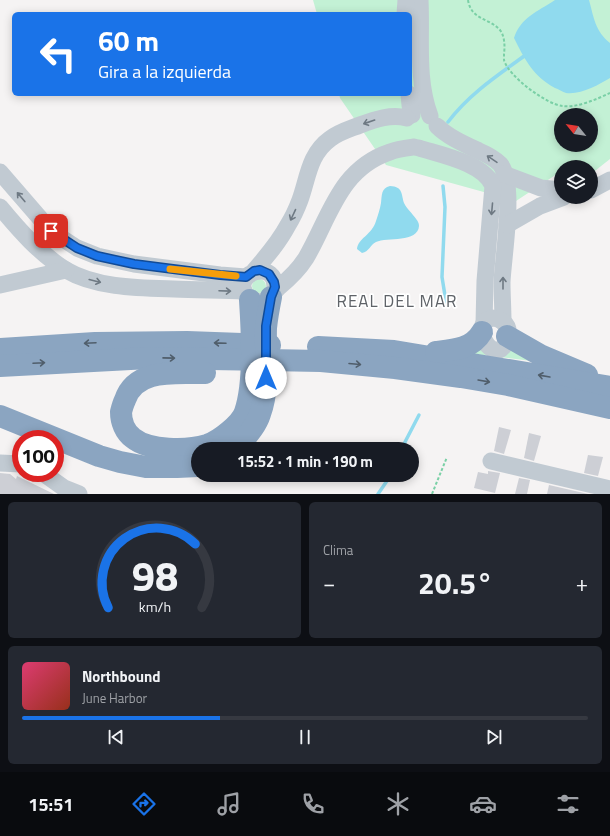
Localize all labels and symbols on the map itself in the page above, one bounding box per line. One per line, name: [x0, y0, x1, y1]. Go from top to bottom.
north arrow: [554, 108, 598, 152]
one-way arrow: [364, 118, 376, 126]
one-way arrow: [486, 154, 498, 162]
one-way arrow: [16, 192, 26, 202]
one-way arrow: [488, 202, 495, 215]
one-way arrow: [289, 209, 296, 221]
pin: [34, 214, 68, 248]
one-way arrow: [88, 277, 101, 285]
one-way arrow: [499, 277, 507, 290]
one-way arrow: [218, 287, 231, 294]
district label: REAL DEL MAR: [336, 288, 458, 314]
one-way arrow: [84, 339, 97, 347]
one-way arrow: [214, 340, 227, 347]
one-way arrow: [162, 354, 175, 362]
position arrow: [245, 357, 287, 399]
one-way arrow: [32, 360, 45, 367]
one-way arrow: [348, 360, 361, 368]
one-way arrow: [538, 372, 551, 380]
one-way arrow: [477, 377, 490, 385]
speed limit sign: 100: [12, 430, 64, 482]

